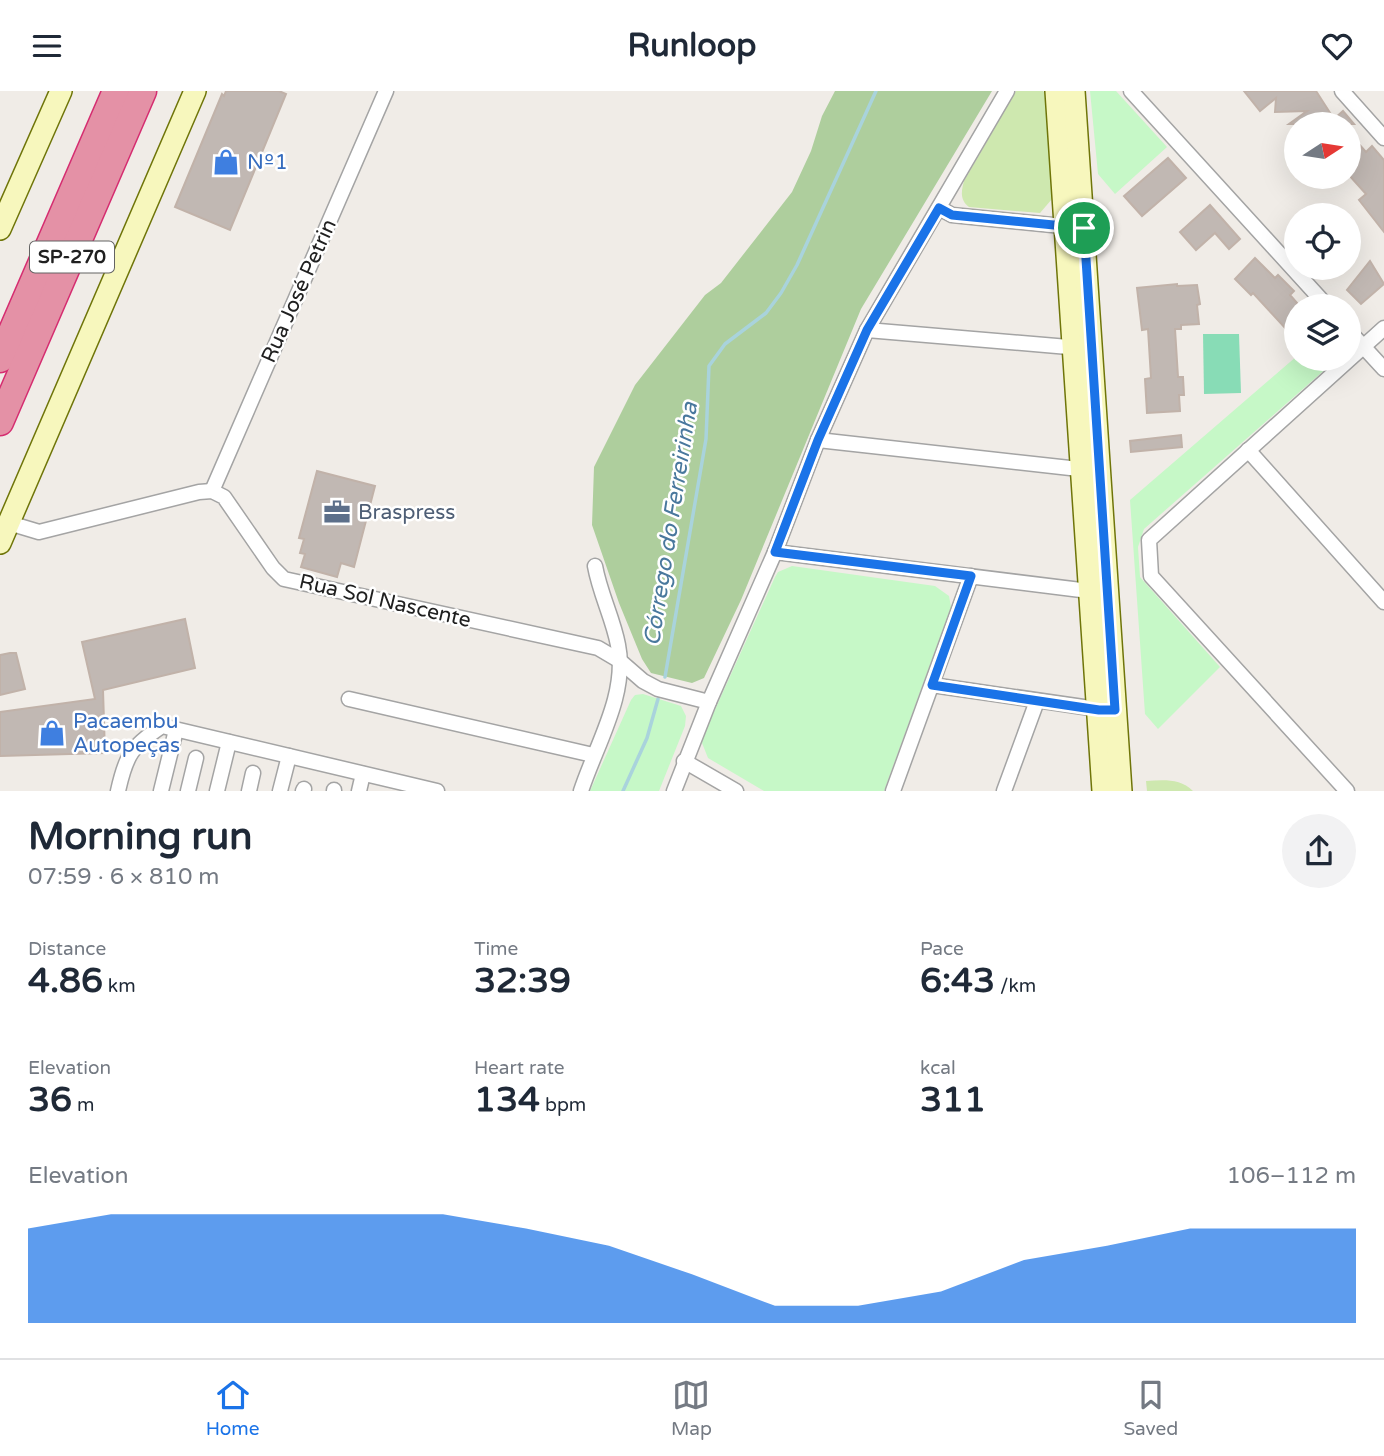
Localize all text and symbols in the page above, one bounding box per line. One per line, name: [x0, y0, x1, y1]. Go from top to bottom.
icon: menu: [28, 27, 66, 65]
text: Runloop: [628, 27, 756, 65]
icon: heart: [1318, 27, 1356, 65]
north arrow: [1284, 112, 1362, 189]
map controls: [1284, 112, 1361, 371]
shop icon: Nº1: [211, 147, 241, 177]
place label: Nº1: [247, 150, 288, 175]
pin: [1054, 198, 1114, 258]
button: locate: [1284, 203, 1361, 280]
icon: arrive: [1065, 209, 1103, 247]
street label: Rua José Petrin: [256, 215, 342, 367]
road number: SP-270: [30, 241, 114, 273]
button: layers: [1284, 294, 1361, 371]
water label: Córrego do Ferreirinha: [638, 399, 704, 648]
office icon: Braspress: [322, 497, 352, 527]
place label: Braspress: [358, 500, 455, 525]
street label: Rua Sol Nascente: [297, 569, 473, 633]
place label: Pacaembu Autopeças: [73, 709, 180, 758]
shop icon: Pacaembu Autopeças: [37, 718, 67, 748]
text: Morning run: [28, 814, 252, 860]
button: share: [1282, 814, 1356, 888]
text: 07:59 · 6 × 810 m: [28, 863, 219, 891]
text: Distance: [28, 938, 106, 960]
text: Time: [474, 938, 518, 960]
text: Pace: [920, 938, 964, 960]
text: 4.86: [28, 960, 103, 1002]
text: 32:39: [474, 960, 571, 1002]
text: 6:43: [920, 960, 995, 1002]
text: km: [103, 975, 136, 997]
text: /km: [995, 975, 1036, 997]
text: Elevation: [28, 1057, 111, 1079]
text: Heart rate: [474, 1057, 565, 1079]
text: kcal: [920, 1057, 956, 1079]
text: 36: [28, 1079, 72, 1121]
text: 134: [474, 1079, 540, 1121]
text: 311: [920, 1079, 986, 1121]
text: m: [72, 1094, 94, 1116]
text: bpm: [540, 1094, 586, 1116]
text: Elevation: [28, 1162, 129, 1190]
text: 106–112 m: [1227, 1162, 1356, 1190]
tab: Home: [206, 1376, 260, 1440]
tab: Map: [671, 1376, 712, 1440]
tab: Saved: [1123, 1376, 1178, 1440]

